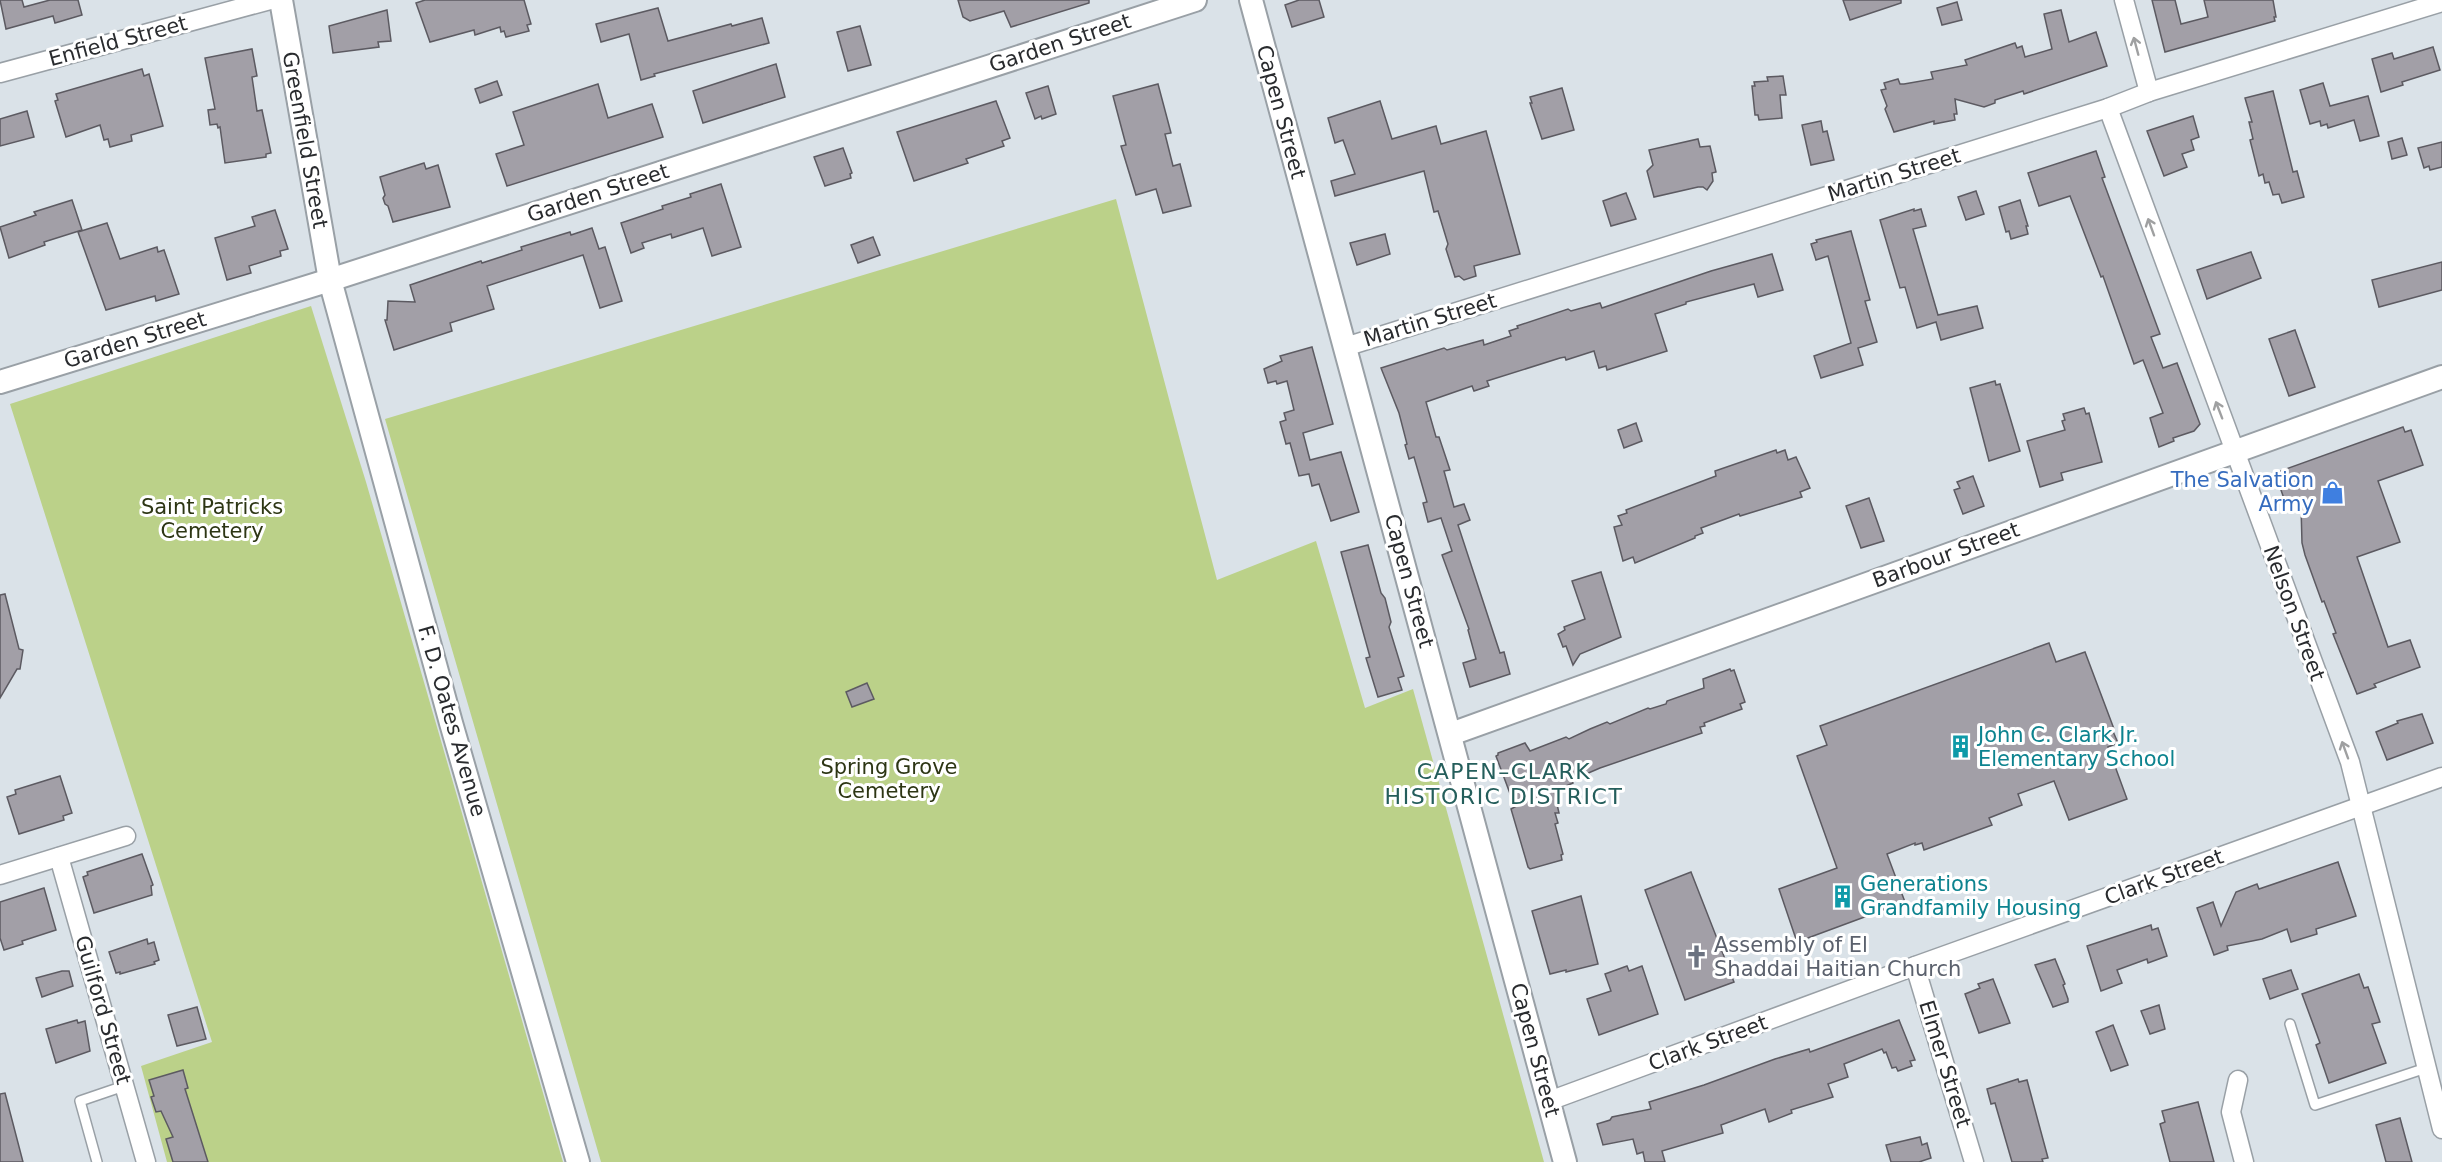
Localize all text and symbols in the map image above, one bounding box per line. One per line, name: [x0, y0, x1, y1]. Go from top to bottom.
street label: Garden Street: [986, 9, 1134, 77]
street label: Enfield Street: [46, 11, 190, 71]
one-way arrow: [2130, 37, 2141, 56]
street label: Capen Street: [1252, 42, 1310, 182]
street label: Greenfield Street: [278, 50, 332, 230]
street label: Martin Street: [1825, 143, 1963, 207]
street label: Garden Street: [524, 159, 672, 227]
one-way arrow: [2145, 218, 2156, 237]
street label: Martin Street: [1361, 288, 1499, 352]
street label: Garden Street: [61, 307, 209, 373]
one-way arrow: [2213, 401, 2224, 420]
place label: The Salvation Army: [2170, 468, 2314, 516]
shop icon: The Salvation Army: [2319, 479, 2345, 505]
park label: Saint Patricks Cemetery: [141, 495, 283, 543]
street label: Capen Street: [1380, 511, 1438, 651]
street label: Barbour Street: [1869, 517, 2023, 593]
street label: Nelson Street: [2258, 542, 2330, 684]
street label: F. D. Oates Avenue: [413, 623, 491, 819]
place label: John C. Clark Jr. Elementary School: [1976, 723, 2175, 771]
building icon: John C. Clark Jr. Elementary School: [1947, 734, 1973, 760]
one-way arrow: [2339, 742, 2350, 760]
park label: Spring Grove Cemetery: [820, 755, 958, 803]
district label: CAPEN–CLARK HISTORIC DISTRICT: [1385, 759, 1623, 809]
street label: Clark Street: [2101, 844, 2227, 910]
place label: Generations Grandfamily Housing: [1860, 872, 2081, 920]
building icon: Generations Grandfamily Housing: [1829, 883, 1855, 909]
street label: Guilford Street: [70, 933, 136, 1087]
place label: Assembly of El Shaddai Haitian Church: [1714, 933, 1961, 981]
church icon: Assembly of El Shaddai Haitian Church: [1683, 944, 1709, 970]
street label: Capen Street: [1506, 980, 1564, 1120]
street label: Elmer Street: [1914, 998, 1976, 1130]
street label: Clark Street: [1645, 1010, 1771, 1076]

